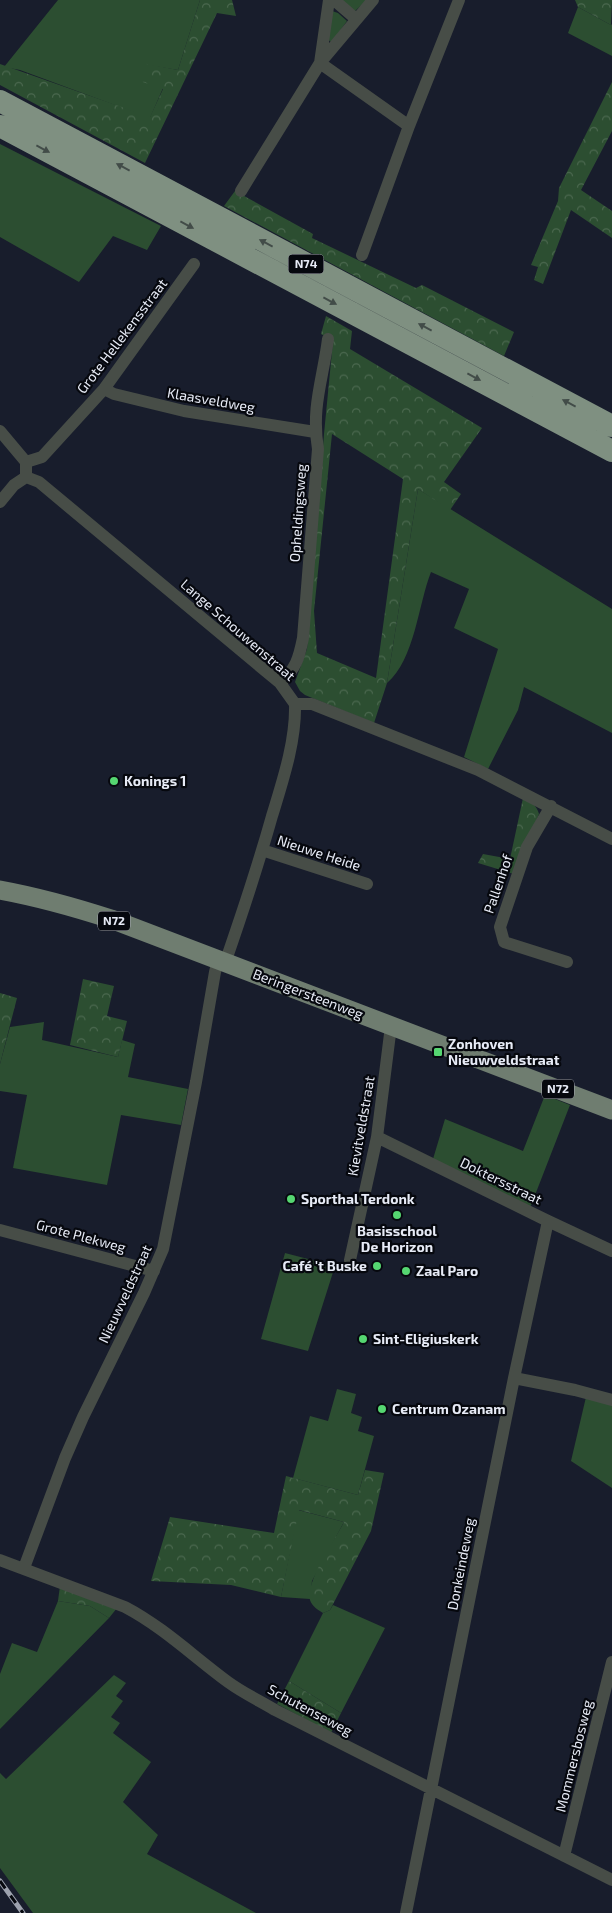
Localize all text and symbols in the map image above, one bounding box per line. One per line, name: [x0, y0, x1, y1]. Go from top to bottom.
one-way arrow: [36, 145, 50, 153]
one-way arrow: [116, 163, 130, 171]
one-way arrow: [179, 221, 194, 229]
one-way arrow: [259, 239, 274, 247]
road number: N74: [288, 254, 324, 274]
street label: Grote Hellekensstraat: [73, 275, 170, 396]
one-way arrow: [323, 297, 337, 305]
one-way arrow: [418, 323, 433, 331]
one-way arrow: [467, 373, 480, 382]
street label: Klaasveldweg: [166, 383, 256, 416]
one-way arrow: [562, 399, 576, 408]
street label: Opheldingsweg: [286, 463, 309, 563]
street label: Lange Schouwenstraat: [178, 575, 299, 684]
place label: Konings 1: [124, 772, 186, 789]
marker: Konings 1: [108, 775, 120, 787]
street label: Nieuwe Heide: [275, 831, 363, 874]
street label: Pallenhof: [480, 851, 516, 916]
road number: N72: [98, 911, 130, 930]
street label: Beringersteenweg: [251, 965, 366, 1022]
place label: Zonhoven Nieuwveldstraat: [448, 1035, 560, 1068]
marker: Zonhoven Nieuwveldstraat: [432, 1046, 444, 1058]
street label: Kievitveldstraat: [343, 1075, 378, 1177]
road number: N72: [542, 1080, 574, 1098]
street label: Doktersstraat: [458, 1153, 545, 1208]
place label: Sporthal Terdonk: [301, 1190, 415, 1207]
marker: Sporthal Terdonk: [285, 1193, 297, 1205]
marker: Basisschool De Horizon: [391, 1209, 403, 1221]
street label: Grote Plekweg: [34, 1215, 128, 1256]
place label: Basisschool De Horizon: [357, 1222, 437, 1255]
street label: Nieuwveldstraat: [94, 1242, 155, 1346]
place label: Café 't Buske: [283, 1257, 367, 1274]
marker: Café 't Buske: [371, 1260, 383, 1272]
place label: Zaal Paro: [416, 1262, 478, 1279]
marker: Zaal Paro: [400, 1265, 412, 1277]
place label: Sint-Eligiuskerk: [373, 1330, 479, 1347]
marker: Sint-Eligiuskerk: [357, 1333, 369, 1345]
place label: Centrum Ozanam: [392, 1400, 506, 1417]
marker: Centrum Ozanam: [376, 1403, 388, 1415]
street label: Donkeindeweg: [443, 1516, 478, 1612]
street label: Schutenseweg: [265, 1680, 356, 1739]
street label: Mommersbosweg: [551, 1698, 596, 1814]

